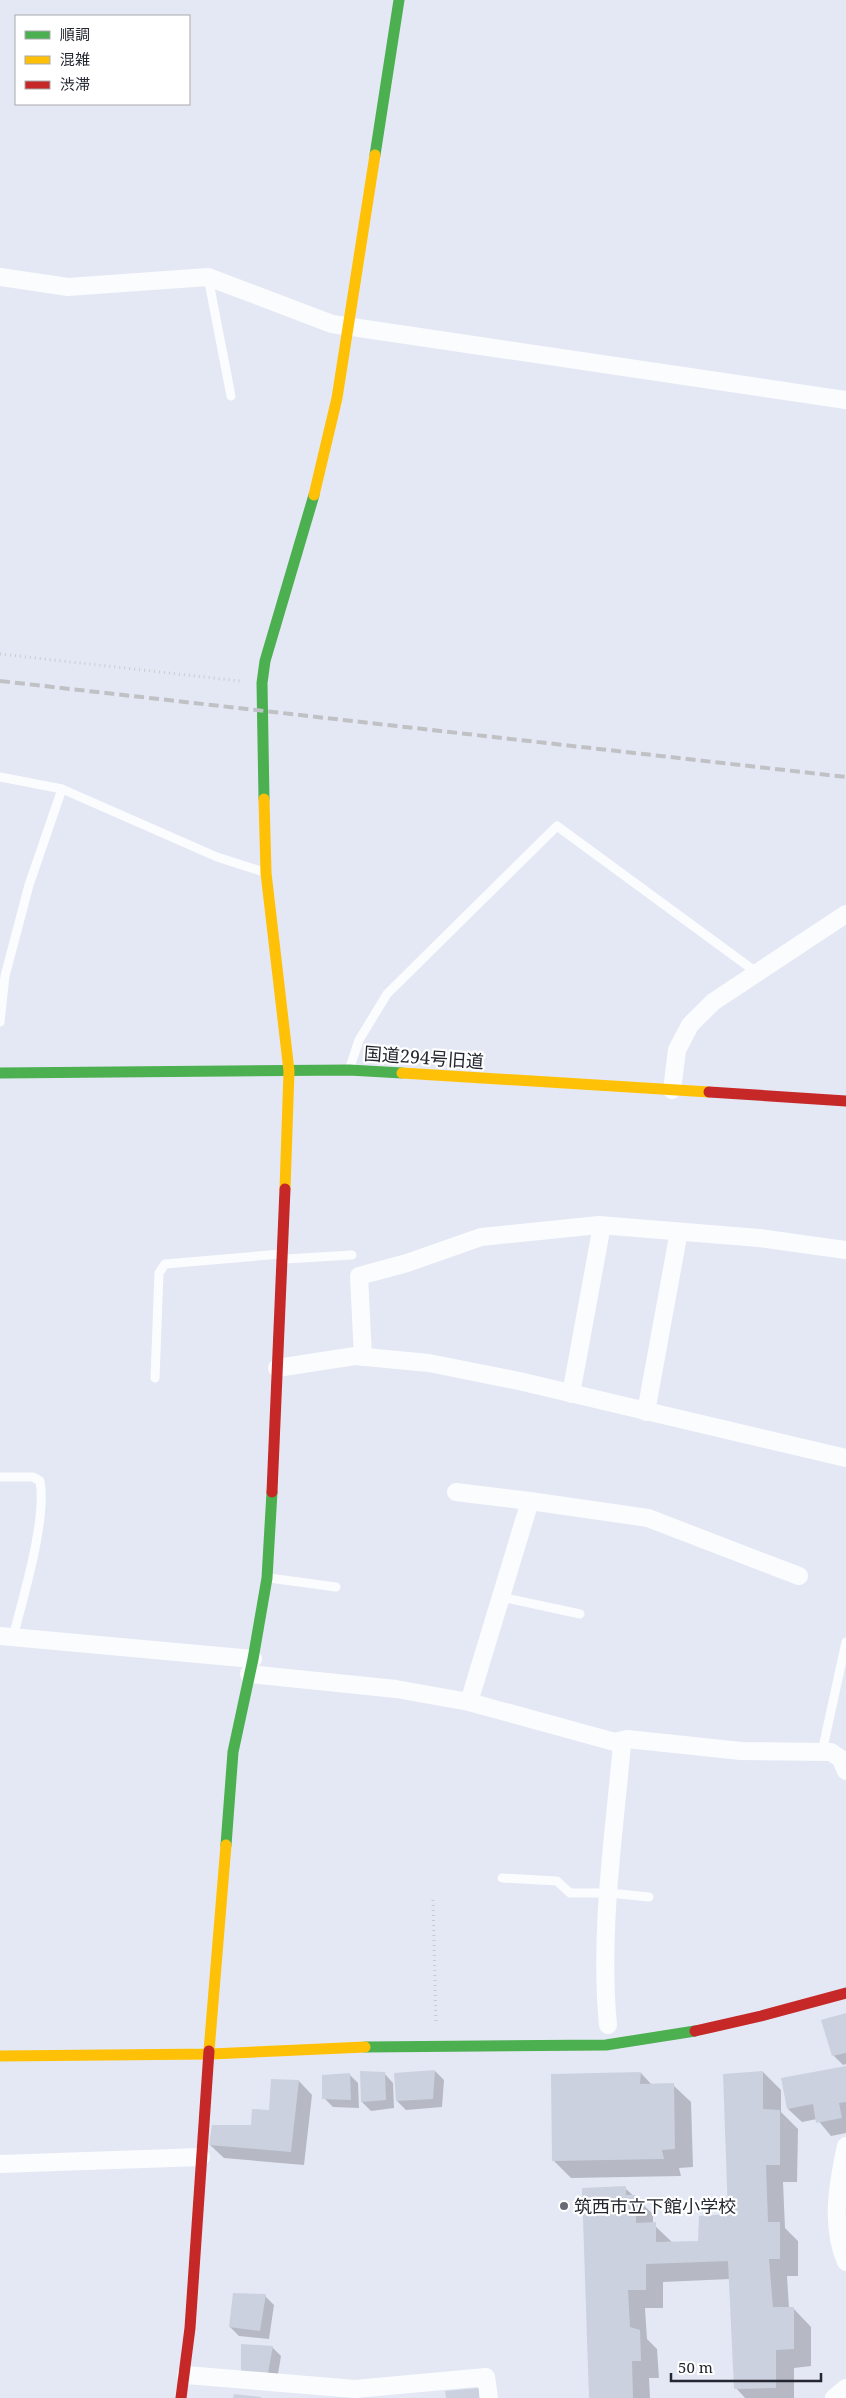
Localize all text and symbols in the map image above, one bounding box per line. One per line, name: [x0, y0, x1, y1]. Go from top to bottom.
legend: [15, 15, 190, 105]
text: 順調: [60, 24, 90, 44]
text: 混雑: [60, 49, 90, 69]
text: 渋滞: [60, 74, 90, 94]
street label: 国道294号旧道: [363, 1041, 485, 1073]
place label: 筑西市立下館小学校: [574, 2194, 736, 2218]
marker: 筑西市立下館小学校: [558, 2200, 570, 2212]
scale bar: [671, 2350, 821, 2382]
text: 50 m: [678, 2357, 713, 2377]

